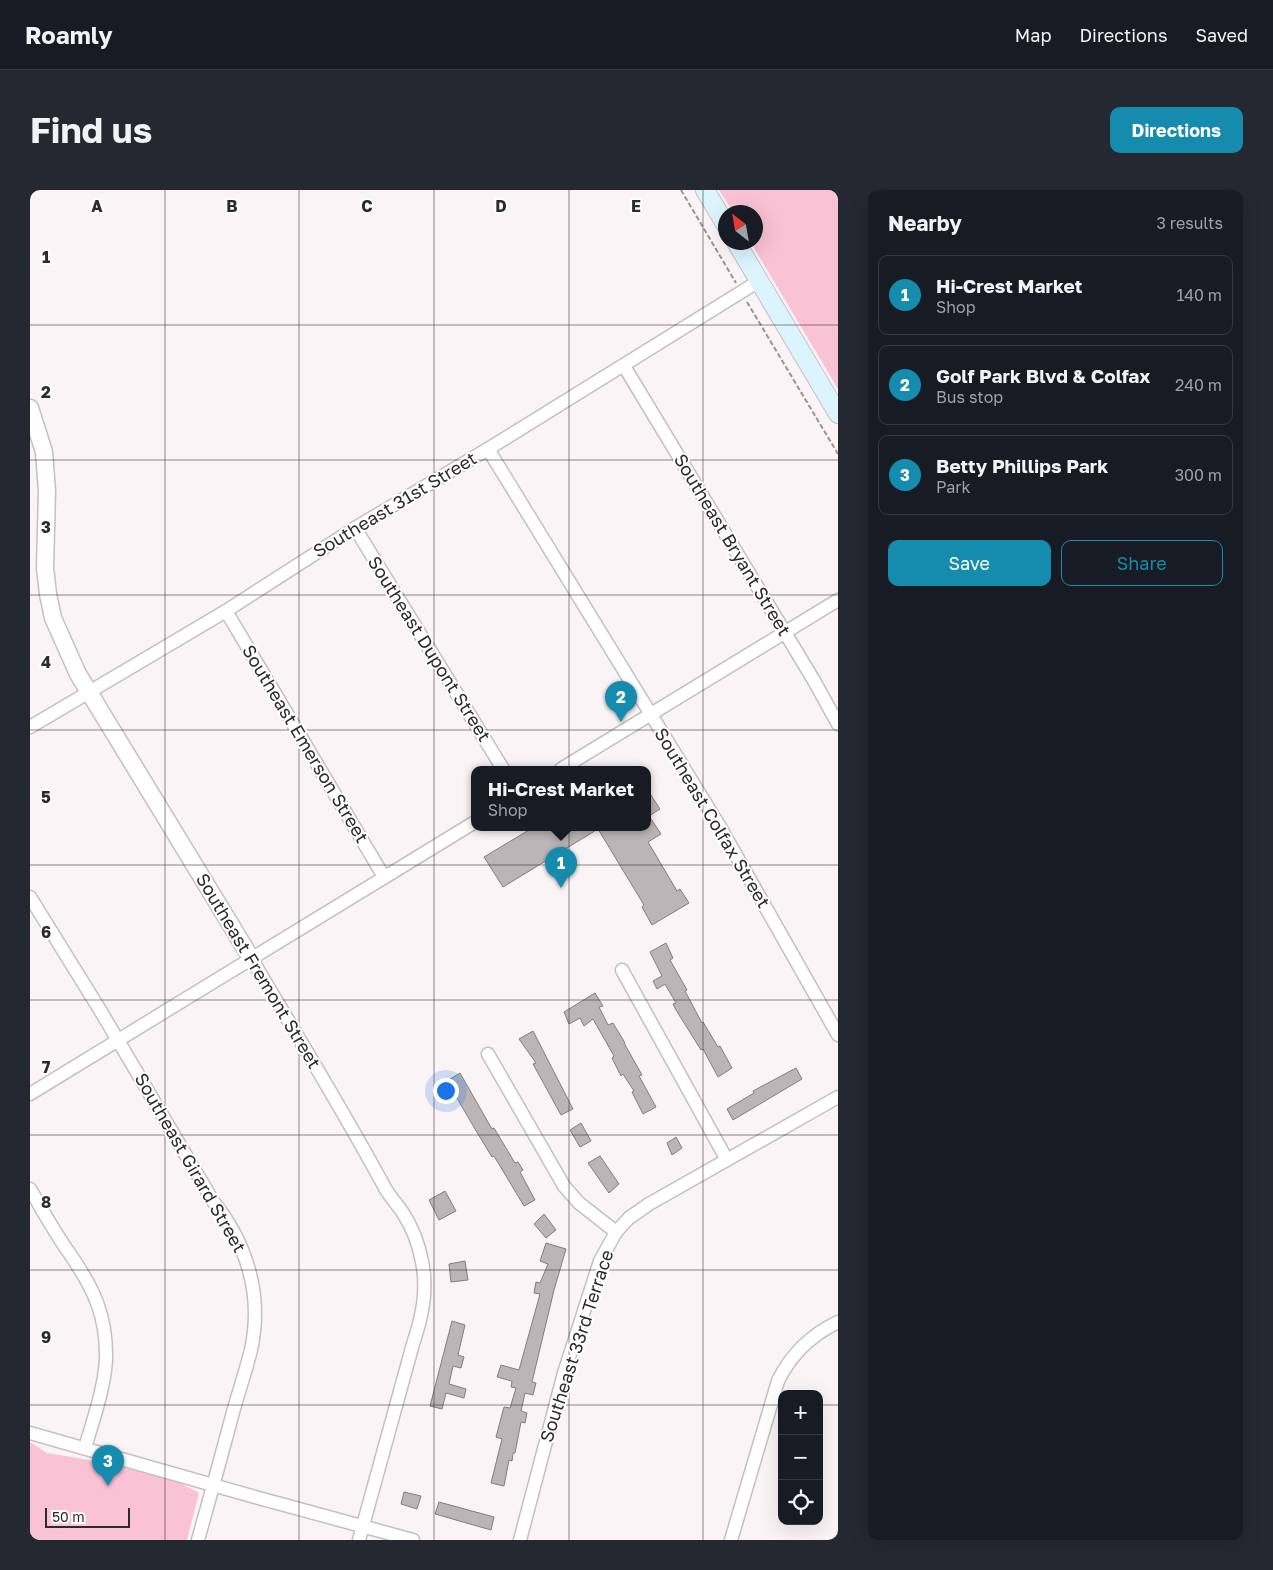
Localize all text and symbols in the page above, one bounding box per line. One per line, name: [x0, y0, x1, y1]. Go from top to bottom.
text: Roamly: [25, 20, 113, 49]
text: Map: [1015, 24, 1051, 46]
text: Directions: [1079, 24, 1167, 46]
text: Saved: [1195, 24, 1248, 46]
button: Directions: [1110, 107, 1243, 153]
text: Find us: [30, 109, 152, 151]
text: A: [91, 196, 103, 216]
text: B: [226, 196, 238, 216]
text: C: [361, 196, 373, 216]
text: D: [495, 196, 507, 216]
text: E: [631, 196, 641, 216]
north arrow: [718, 205, 763, 250]
text: Nearby: [888, 210, 962, 236]
text: 3 results: [1156, 213, 1223, 233]
text: 1: [42, 247, 50, 267]
text: Hi-Crest Market: [936, 274, 1082, 297]
text: 1: [901, 285, 909, 305]
text: 140 m: [1176, 285, 1222, 305]
text: Shop: [936, 297, 976, 317]
text: Golf Park Blvd & Colfax: [936, 364, 1150, 387]
text: 2: [900, 375, 910, 395]
text: 240 m: [1175, 375, 1222, 395]
text: 2: [41, 382, 51, 402]
text: Bus stop: [936, 387, 1003, 407]
street label: Southeast 31st Street: [309, 447, 480, 562]
street label: Southeast Bryant Street: [670, 449, 796, 640]
text: Betty Phillips Park: [936, 454, 1108, 477]
text: 3: [900, 465, 910, 485]
text: 300 m: [1175, 465, 1222, 485]
text: Park: [936, 477, 971, 497]
text: 3: [41, 517, 51, 537]
button: Save: [888, 540, 1051, 586]
button: Share: [1061, 540, 1223, 586]
street label: Southeast Dupont Street: [364, 552, 496, 745]
street label: Southeast Emerson Street: [238, 641, 374, 846]
text: 4: [41, 652, 51, 672]
pin: 2: [605, 681, 637, 722]
street label: Southeast Colfax Street: [650, 724, 775, 911]
popup: [471, 766, 651, 831]
text: Hi-Crest Market: [488, 777, 634, 800]
text: 5: [41, 787, 51, 807]
text: Shop: [488, 800, 527, 820]
pin: 1: [545, 847, 577, 888]
street label: Southeast Fremont Street: [192, 869, 326, 1072]
text: 6: [41, 922, 51, 942]
text: 7: [42, 1057, 51, 1077]
street label: Southeast Girard Street: [130, 1069, 251, 1256]
your location: [433, 1078, 459, 1104]
text: 8: [41, 1192, 51, 1212]
street label: Southeast 33rd Terrace: [535, 1247, 618, 1445]
text: 9: [41, 1327, 51, 1347]
map controls: [778, 1390, 823, 1525]
button: +: [778, 1390, 823, 1435]
button: −: [778, 1435, 823, 1480]
pin: 3: [92, 1445, 124, 1486]
button: locate: [778, 1480, 823, 1525]
scale bar: [45, 1505, 130, 1528]
text: 50 m: [52, 1508, 85, 1525]

